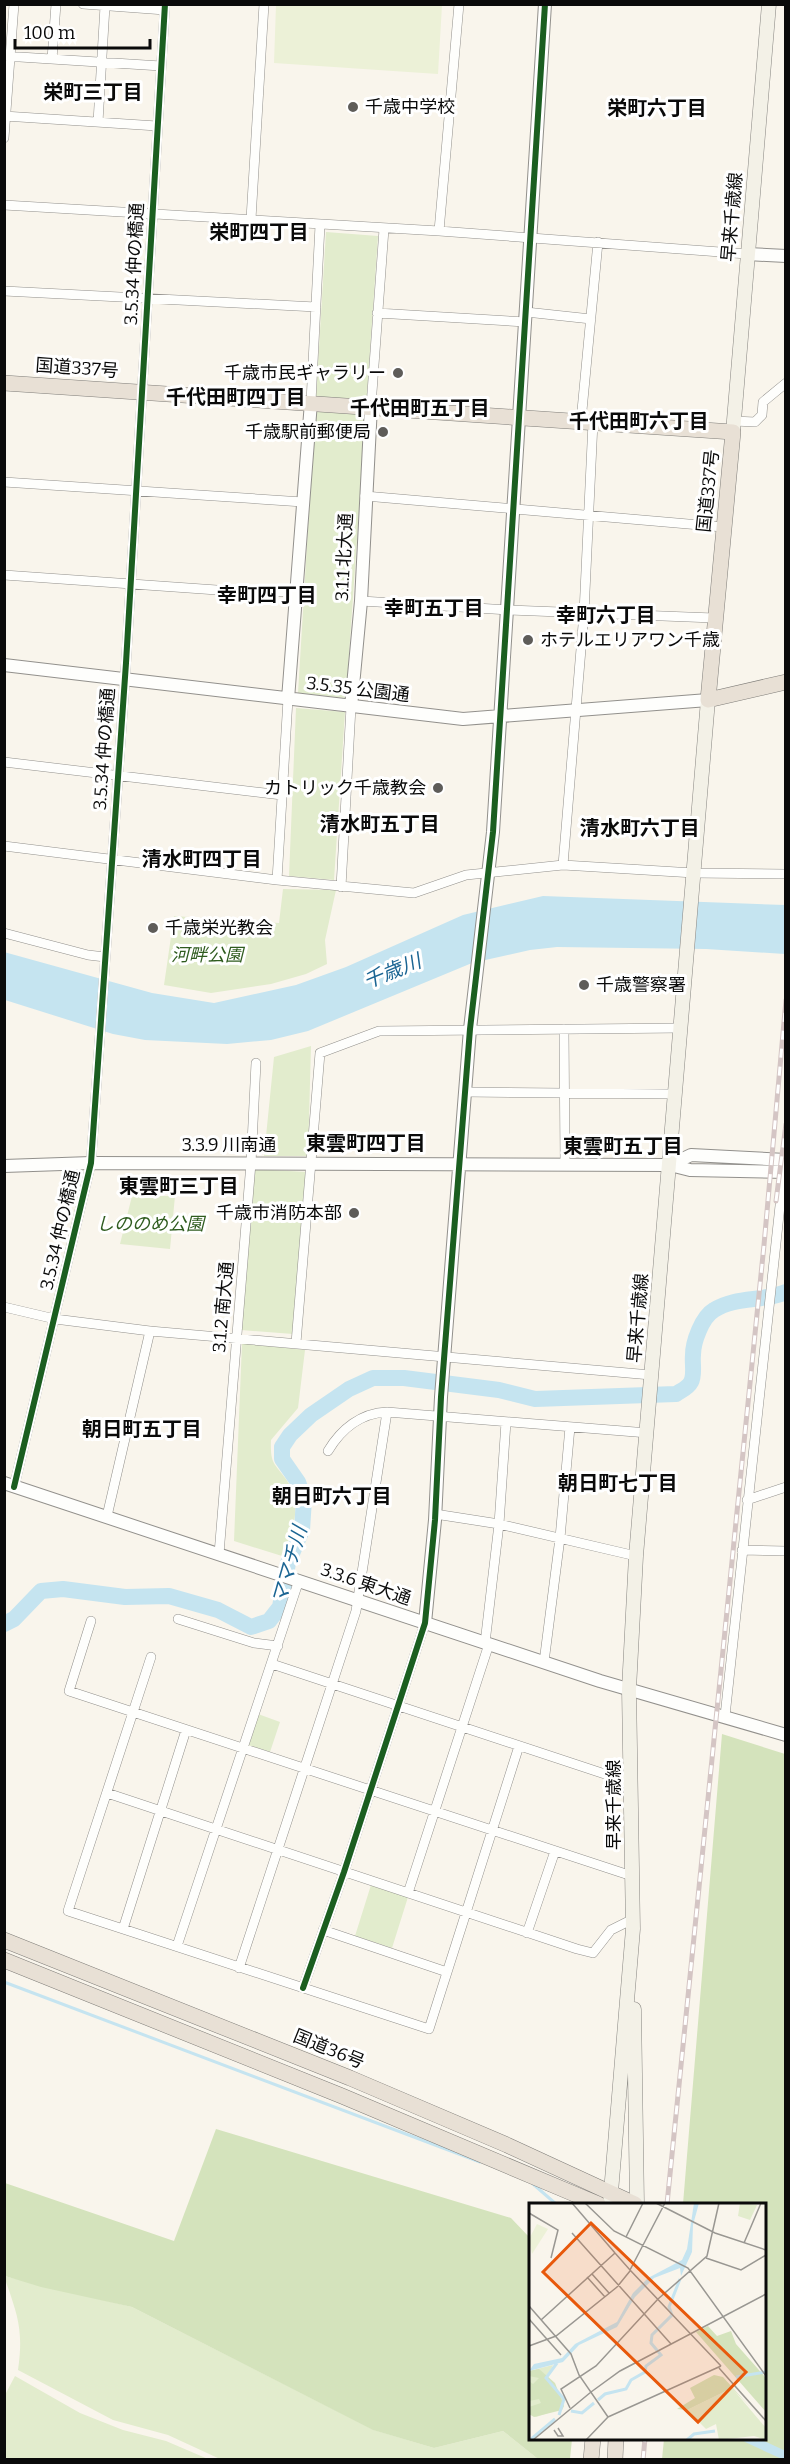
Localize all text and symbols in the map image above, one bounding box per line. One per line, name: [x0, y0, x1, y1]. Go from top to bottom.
scale bar: [15, 12, 150, 50]
text: 100 m: [24, 22, 75, 44]
district label: 栄町三丁目: [43, 80, 143, 104]
place label: 千歳中学校: [365, 96, 455, 118]
district label: 栄町六丁目: [607, 96, 707, 120]
marker: 千歳中学校: [346, 100, 360, 114]
street label: 早来千歳線: [717, 171, 747, 263]
street label: 3.5.34 仲の橋通: [120, 202, 148, 326]
district label: 栄町四丁目: [209, 220, 309, 244]
street label: 国道337号: [35, 354, 119, 382]
place label: 千歳市民ギャラリー: [224, 362, 386, 384]
marker: 千歳市民ギャラリー: [391, 366, 405, 380]
district label: 千代田町四丁目: [166, 385, 306, 409]
district label: 千代田町五丁目: [350, 396, 490, 420]
district label: 千代田町六丁目: [569, 409, 709, 433]
place label: 千歳駅前郵便局: [245, 421, 371, 443]
marker: 千歳駅前郵便局: [376, 425, 390, 439]
street label: 国道337号: [693, 448, 723, 534]
street label: 3.1.1 北大通: [331, 512, 357, 602]
district label: 幸町四丁目: [217, 583, 317, 607]
district label: 幸町五丁目: [384, 596, 484, 620]
district label: 幸町六丁目: [556, 603, 656, 627]
place label: ホテルエリアワン千歳: [540, 629, 720, 651]
marker: ホテルエリアワン千歳: [521, 633, 535, 647]
street label: 3.5.35 公園通: [305, 672, 411, 706]
street label: 3.5.34 仲の橋通: [89, 687, 119, 811]
place label: カトリック千歳教会: [264, 777, 426, 799]
marker: カトリック千歳教会: [431, 781, 445, 795]
district label: 清水町五丁目: [320, 812, 440, 836]
district label: 清水町六丁目: [580, 816, 700, 840]
district label: 清水町四丁目: [142, 847, 262, 871]
place label: 千歳栄光教会: [165, 917, 273, 939]
marker: 千歳栄光教会: [146, 921, 160, 935]
park label: 河畔公園: [171, 944, 246, 966]
water label: 千歳川: [360, 948, 426, 993]
place label: 千歳警察署: [596, 974, 686, 996]
marker: 千歳警察署: [577, 978, 591, 992]
district label: 東雲町四丁目: [306, 1131, 426, 1155]
street label: 3.3.9 川南通: [182, 1134, 276, 1156]
district label: 東雲町五丁目: [563, 1134, 683, 1158]
street label: 3.5.34 仲の橋通: [35, 1168, 85, 1292]
district label: 東雲町三丁目: [119, 1174, 239, 1198]
place label: 千歳市消防本部: [216, 1202, 342, 1224]
marker: 千歳市消防本部: [347, 1206, 361, 1220]
park label: しののめ公園: [96, 1213, 207, 1235]
street label: 3.1.2 南大通: [208, 1261, 238, 1353]
street label: 早来千歳線: [623, 1272, 653, 1364]
district label: 朝日町五丁目: [82, 1417, 202, 1441]
district label: 朝日町七丁目: [558, 1471, 678, 1495]
district label: 朝日町六丁目: [272, 1484, 392, 1508]
water label: ママチ川: [266, 1521, 312, 1607]
street label: 3.3.6 東大通: [318, 1558, 414, 1610]
street label: 早来千歳線: [603, 1760, 625, 1850]
street label: 国道36号: [290, 2025, 368, 2073]
inset map: [529, 2203, 766, 2440]

